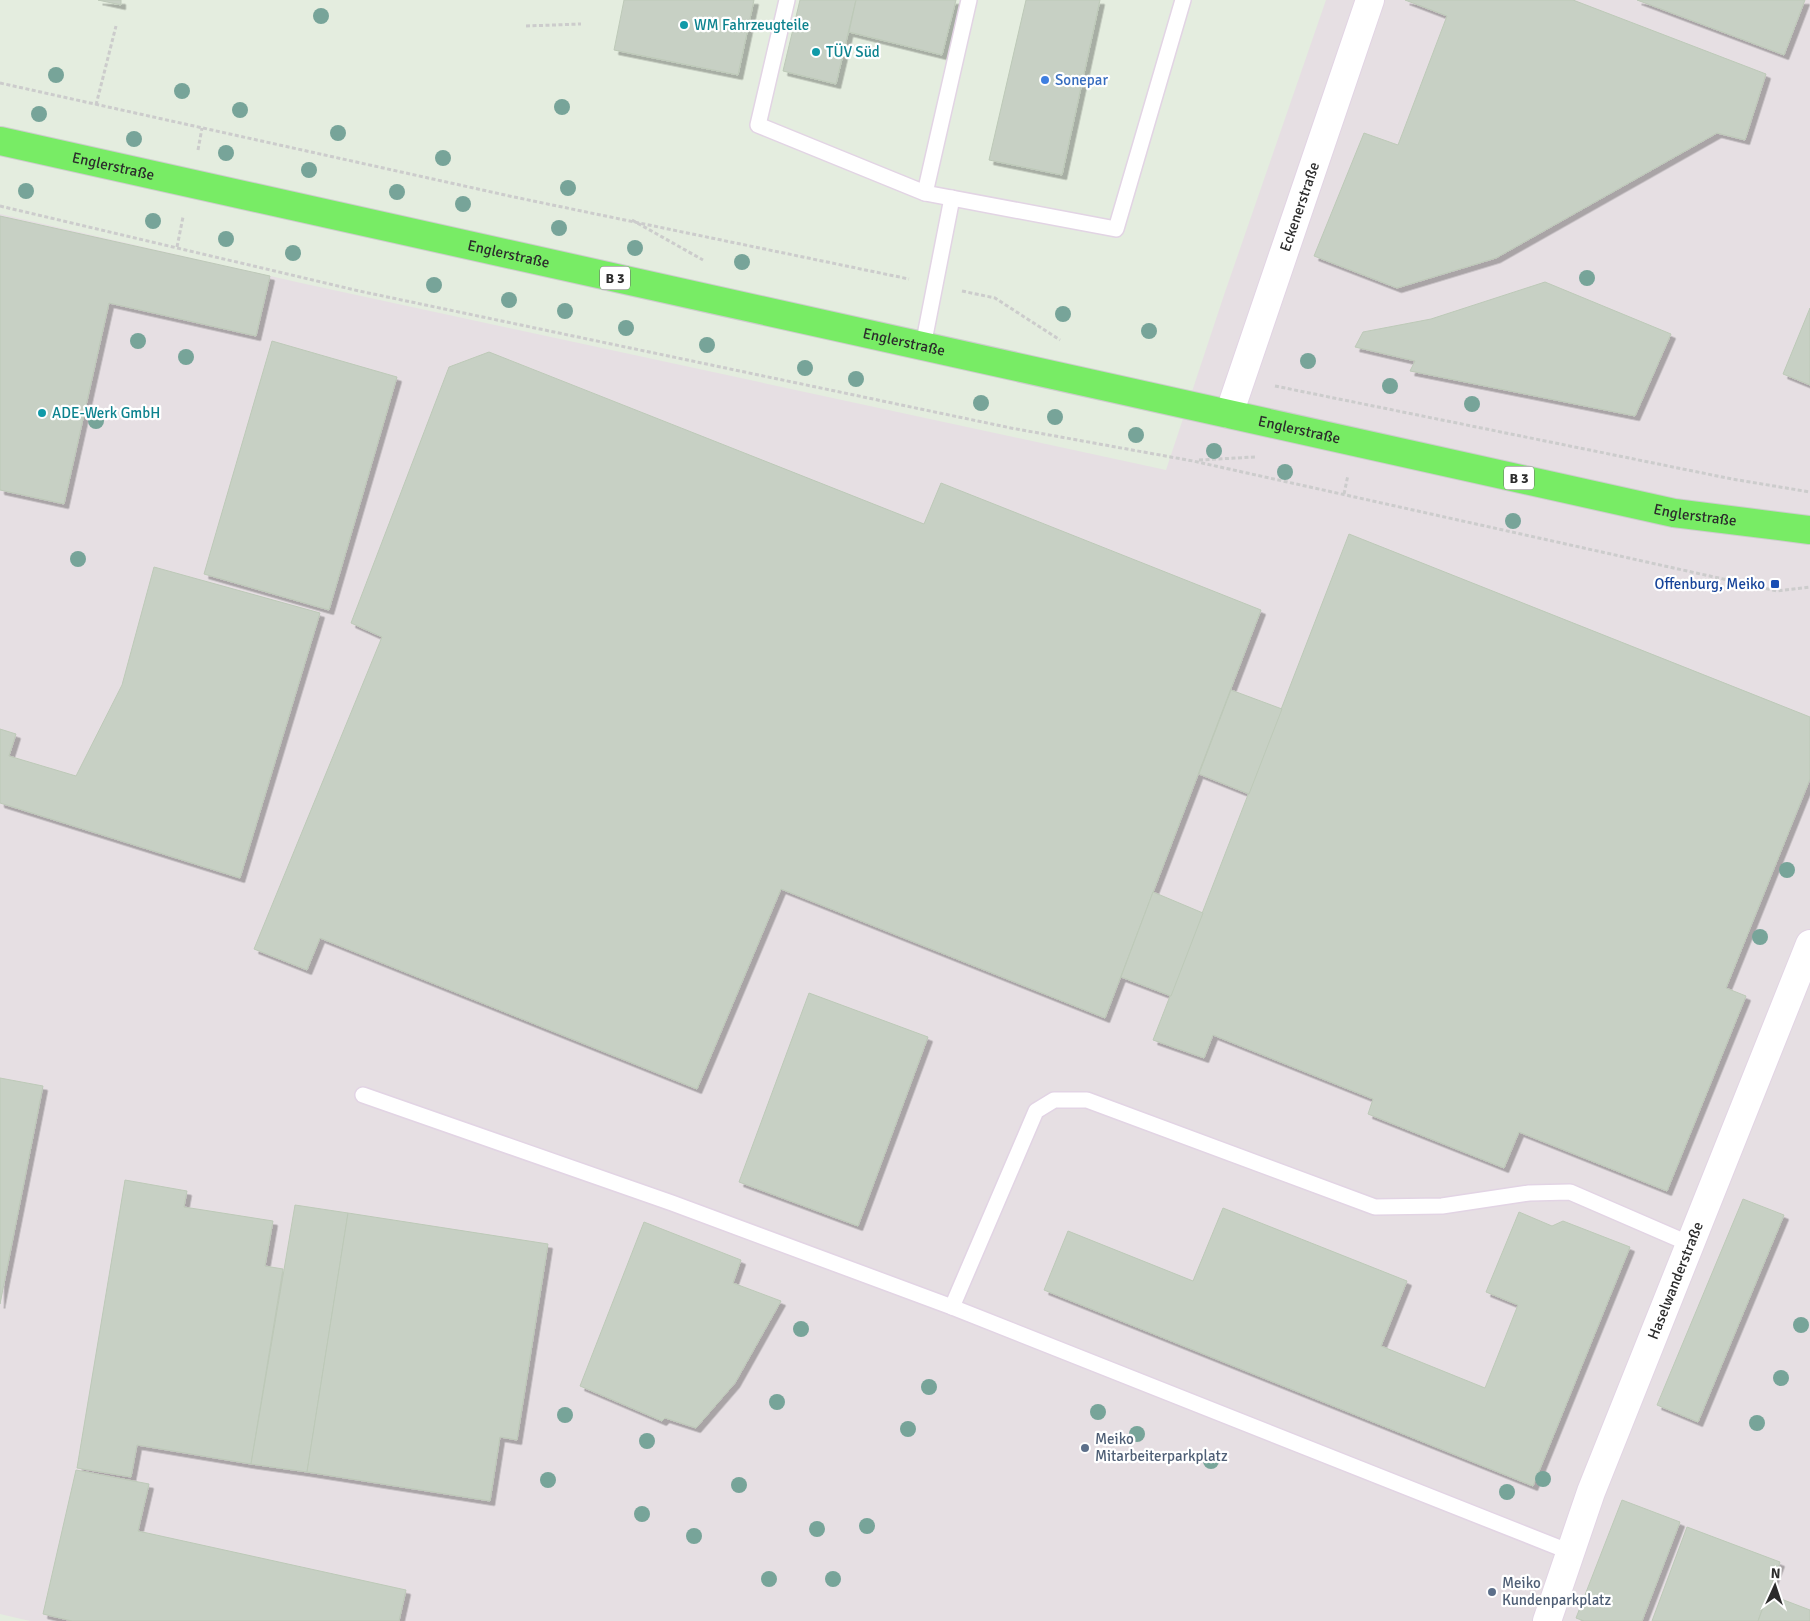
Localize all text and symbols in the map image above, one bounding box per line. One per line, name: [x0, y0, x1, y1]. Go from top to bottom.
place label: WM Fahrzeugteile: [694, 16, 809, 34]
marker: WM Fahrzeugteile: [678, 19, 690, 31]
place label: TÜV Süd: [826, 43, 880, 61]
marker: TÜV Süd: [810, 46, 822, 58]
place label: Sonepar: [1055, 71, 1108, 89]
marker: Sonepar: [1039, 74, 1051, 86]
street label: Englerstraße: [70, 148, 156, 184]
street label: Eckenerstraße: [1276, 160, 1323, 254]
street label: Englerstraße: [466, 236, 551, 272]
road number: B 3: [600, 266, 630, 290]
street label: Englerstraße: [861, 324, 947, 360]
place label: ADE-Werk GmbH: [52, 404, 160, 422]
marker: ADE-Werk GmbH: [36, 407, 48, 419]
street label: Englerstraße: [1257, 412, 1342, 448]
road number: B 3: [1504, 466, 1534, 489]
street label: Englerstraße: [1652, 500, 1738, 530]
place label: Offenburg, Meiko: [1654, 575, 1765, 593]
marker: Offenburg, Meiko: [1769, 578, 1781, 590]
street label: Haselwanderstraße: [1644, 1219, 1707, 1342]
place label: Meiko Mitarbeiterparkplatz: [1095, 1430, 1228, 1465]
marker: Meiko Mitarbeiterparkplatz: [1079, 1442, 1091, 1454]
north arrow: [1750, 1561, 1800, 1611]
text: N: [1770, 1565, 1781, 1582]
place label: Meiko Kundenparkplatz: [1502, 1574, 1612, 1609]
marker: Meiko Kundenparkplatz: [1486, 1586, 1498, 1598]

